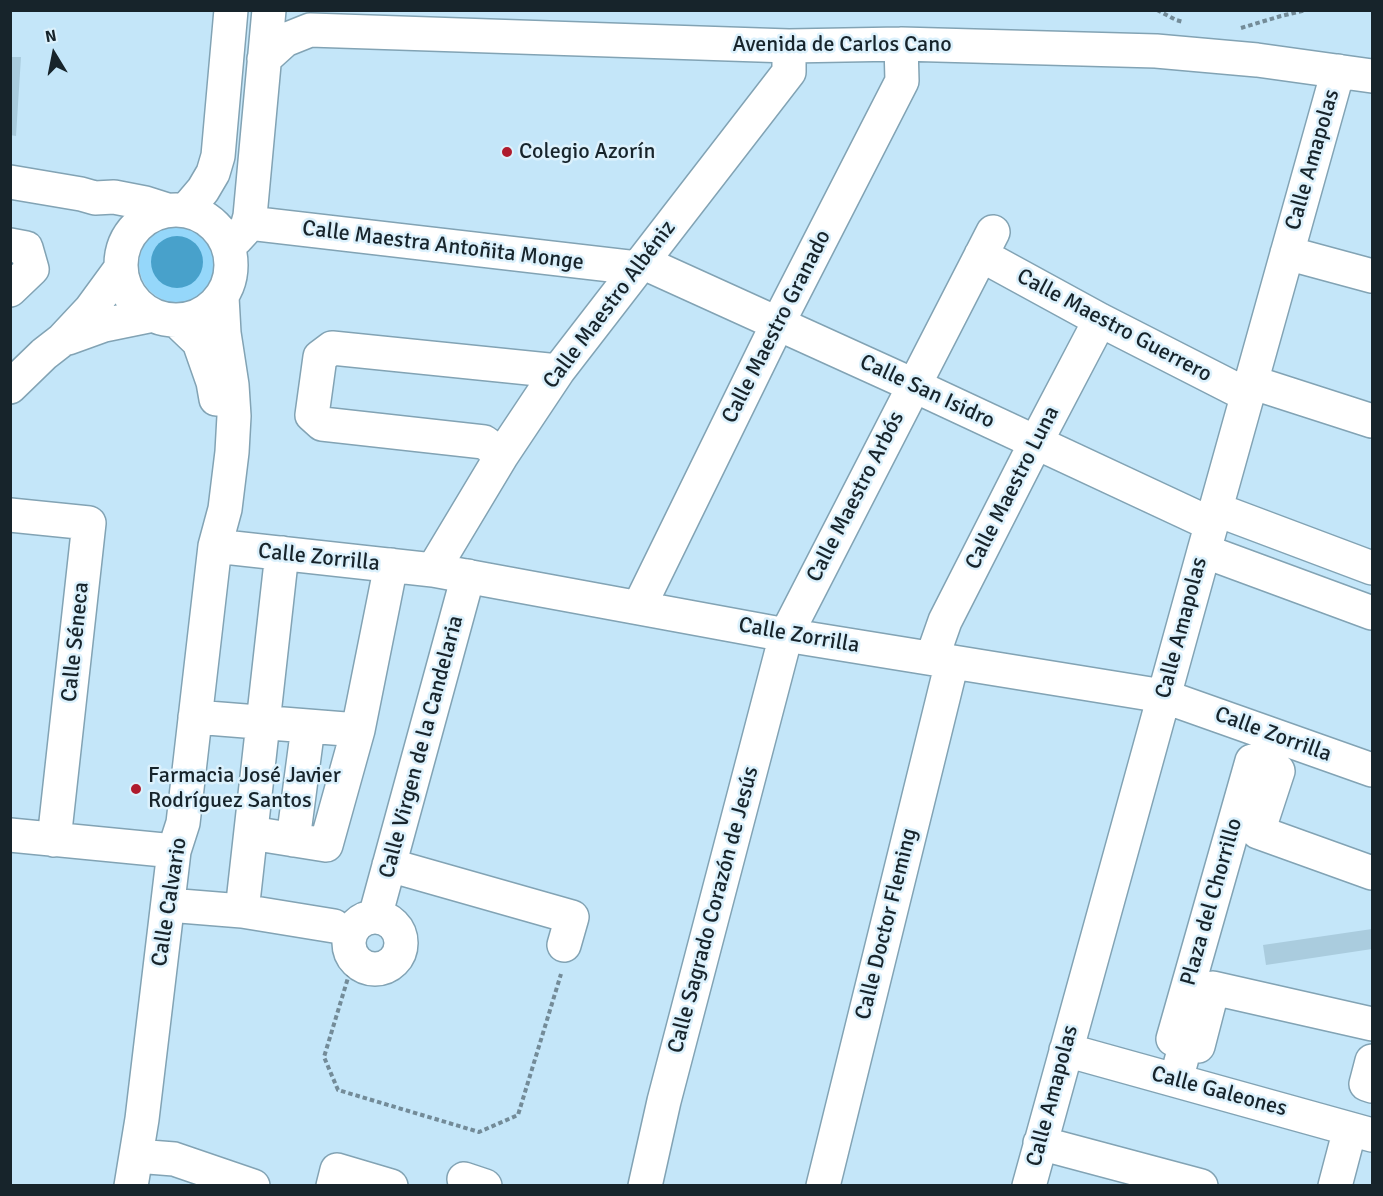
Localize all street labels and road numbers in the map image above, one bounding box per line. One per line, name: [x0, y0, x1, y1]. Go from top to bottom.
street label: Avenida de Carlos Cano: [732, 32, 952, 58]
street label: Calle Amapolas: [1280, 87, 1346, 233]
street label: Calle Maestra Antoñita Monge: [301, 216, 585, 276]
street label: Calle Maestro Albéniz: [538, 216, 682, 394]
street label: Calle Maestro Granado: [717, 226, 837, 428]
street label: Calle Maestro Guerrero: [1012, 263, 1216, 389]
street label: Calle San Isidro: [855, 349, 999, 435]
street label: Calle Maestro Luna: [960, 402, 1066, 574]
street label: Calle Maestro Arbós: [802, 407, 910, 587]
street label: Calle Zorrilla: [257, 538, 381, 578]
street label: Calle Amapolas: [1150, 554, 1214, 702]
street label: Calle Séneca: [57, 581, 95, 703]
street label: Calle Zorrilla: [737, 612, 861, 660]
street label: Calle Virgen de la Candelaria: [374, 613, 470, 881]
street label: Calle Zorrilla: [1211, 702, 1335, 768]
street label: Calle Sagrado Corazón de Jesús: [663, 764, 765, 1056]
street label: Plaza del Chorrillo: [1175, 815, 1249, 989]
street label: Calle Doctor Fleming: [850, 826, 924, 1022]
street label: Calle Calvario: [147, 836, 193, 968]
street label: Calle Amapolas: [1021, 1022, 1085, 1170]
street label: Calle Galeones: [1148, 1061, 1290, 1123]

